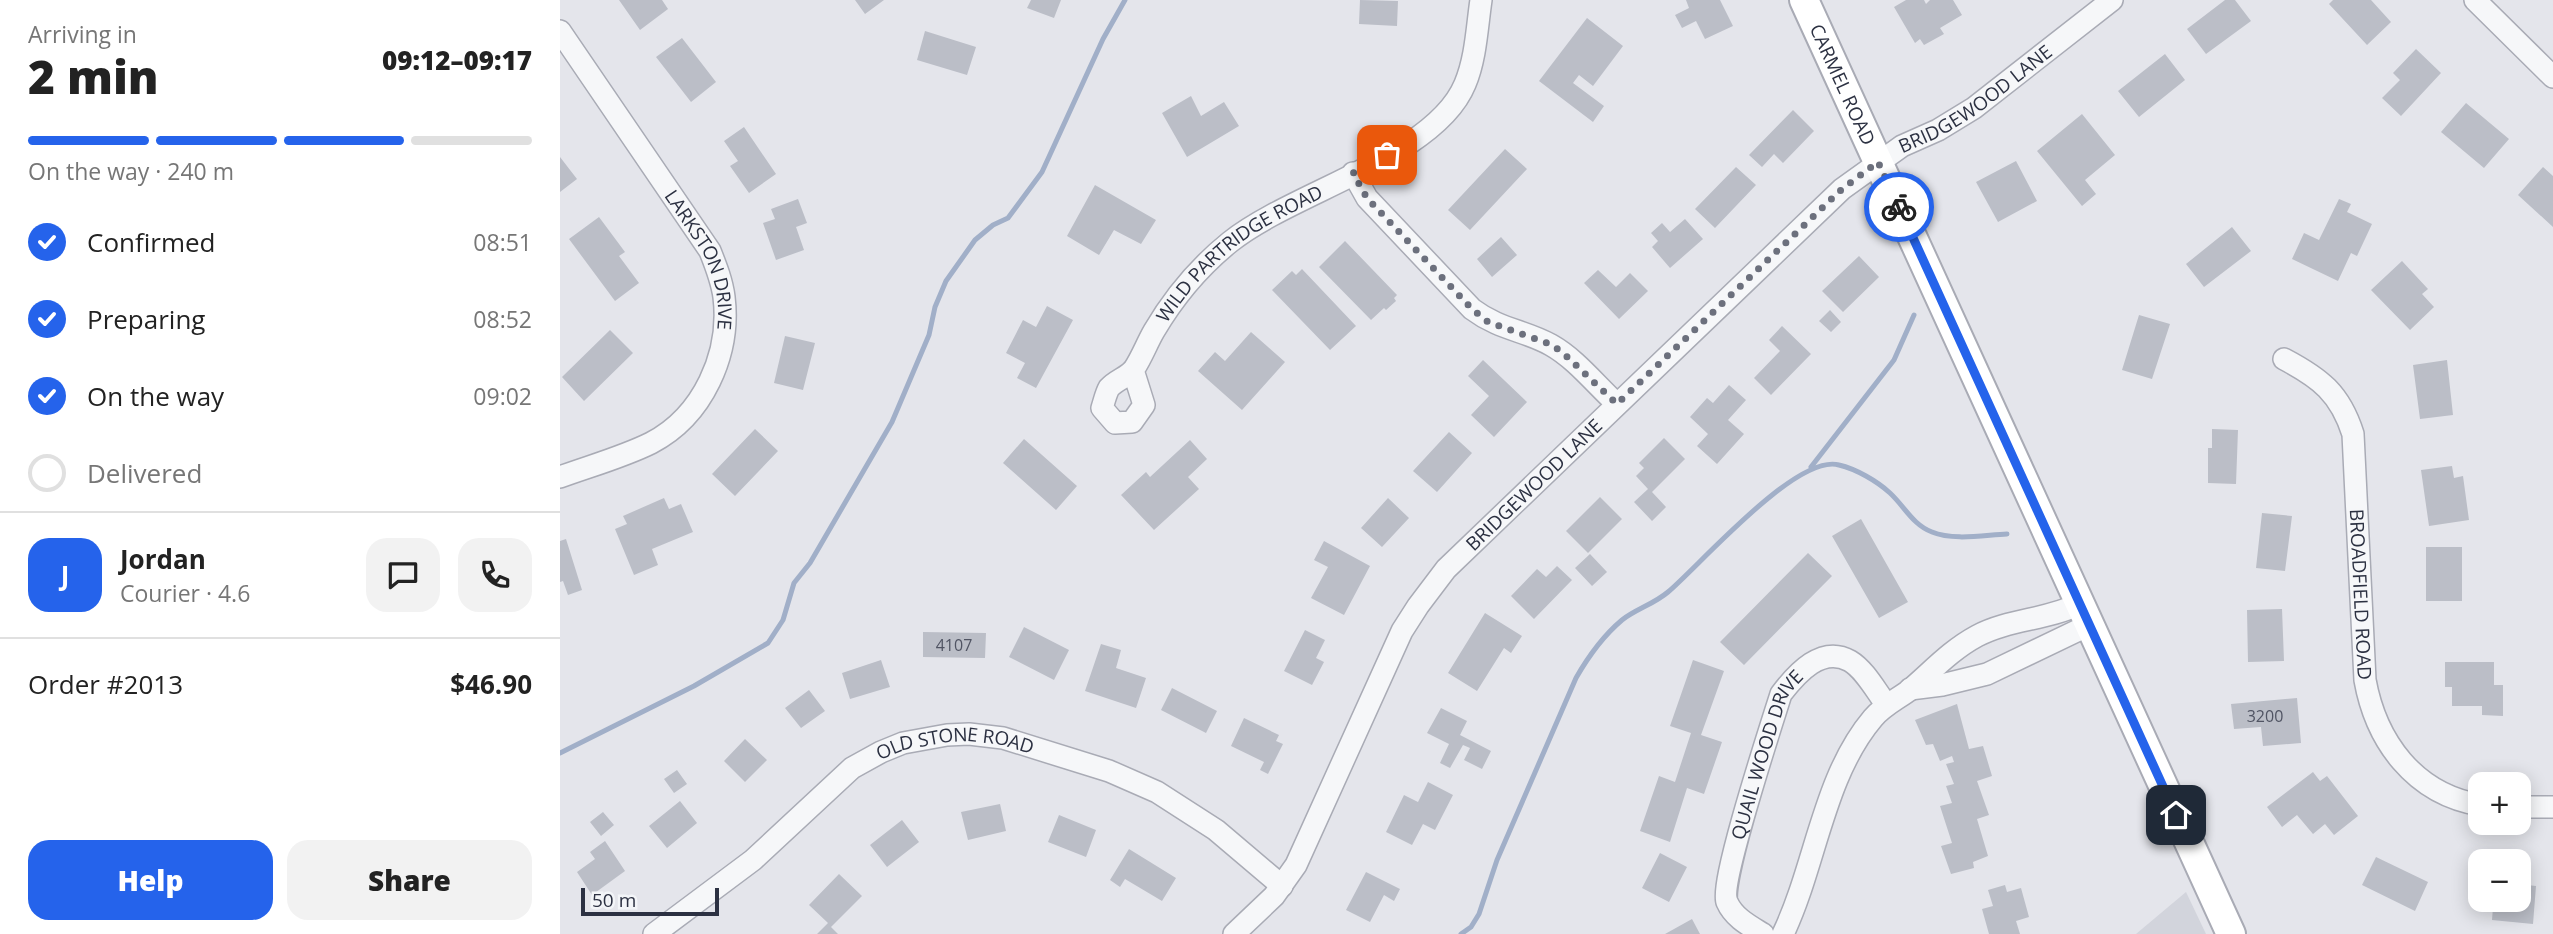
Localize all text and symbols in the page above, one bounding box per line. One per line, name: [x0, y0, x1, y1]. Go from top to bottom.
text: Arriving in: [28, 18, 137, 50]
street label: CARMEL ROAD: [1804, 20, 1882, 149]
street label: BRIDGEWOOD LANE: [1894, 39, 2057, 159]
text: 09:12–09:17: [382, 42, 532, 78]
text: 2 min: [28, 45, 159, 107]
pin: [1357, 125, 1417, 185]
icon: bag: [1368, 136, 1406, 174]
text: On the way · 240 m: [28, 155, 234, 187]
courier: [1864, 172, 1934, 242]
street label: WILD PARTRIDGE ROAD: [1150, 179, 1327, 327]
street label: LARKSTON DRIVE: [659, 184, 738, 331]
icon: bike: [1880, 188, 1918, 226]
icon: check: [28, 223, 66, 261]
text: Confirmed: [87, 224, 215, 260]
text: 08:51: [473, 226, 532, 258]
icon: check: [28, 300, 66, 338]
text: Preparing: [87, 301, 205, 337]
text: 08:52: [473, 303, 532, 335]
icon: check: [28, 377, 66, 415]
text: On the way: [87, 378, 224, 414]
text: 09:02: [473, 380, 532, 412]
street label: BRIDGEWOOD LANE: [1460, 413, 1608, 556]
text: Delivered: [87, 455, 202, 491]
street label: BROADFIELD ROAD: [2344, 508, 2378, 681]
button: chat: [366, 538, 440, 612]
button: phone: [458, 538, 532, 612]
text: Jordan: [120, 541, 206, 577]
text: J: [61, 557, 69, 593]
text: Courier · 4.6: [120, 577, 250, 609]
house number: 4107: [936, 634, 972, 656]
street label: QUAIL WOOD DRIVE: [1725, 664, 1809, 842]
text: Order #2013: [28, 666, 183, 702]
text: $46.90: [450, 666, 532, 702]
house number: 3200: [2247, 705, 2283, 727]
street label: OLD STONE ROAD: [872, 721, 1037, 766]
map controls: [2468, 772, 2531, 912]
button: +: [2468, 772, 2531, 835]
pin: [2146, 785, 2206, 845]
icon: home: [2157, 796, 2195, 834]
button: Help: [28, 840, 273, 920]
button: Share: [287, 840, 532, 920]
button: −: [2468, 849, 2531, 912]
scale bar: [581, 885, 719, 917]
text: 50 m: [592, 887, 636, 913]

